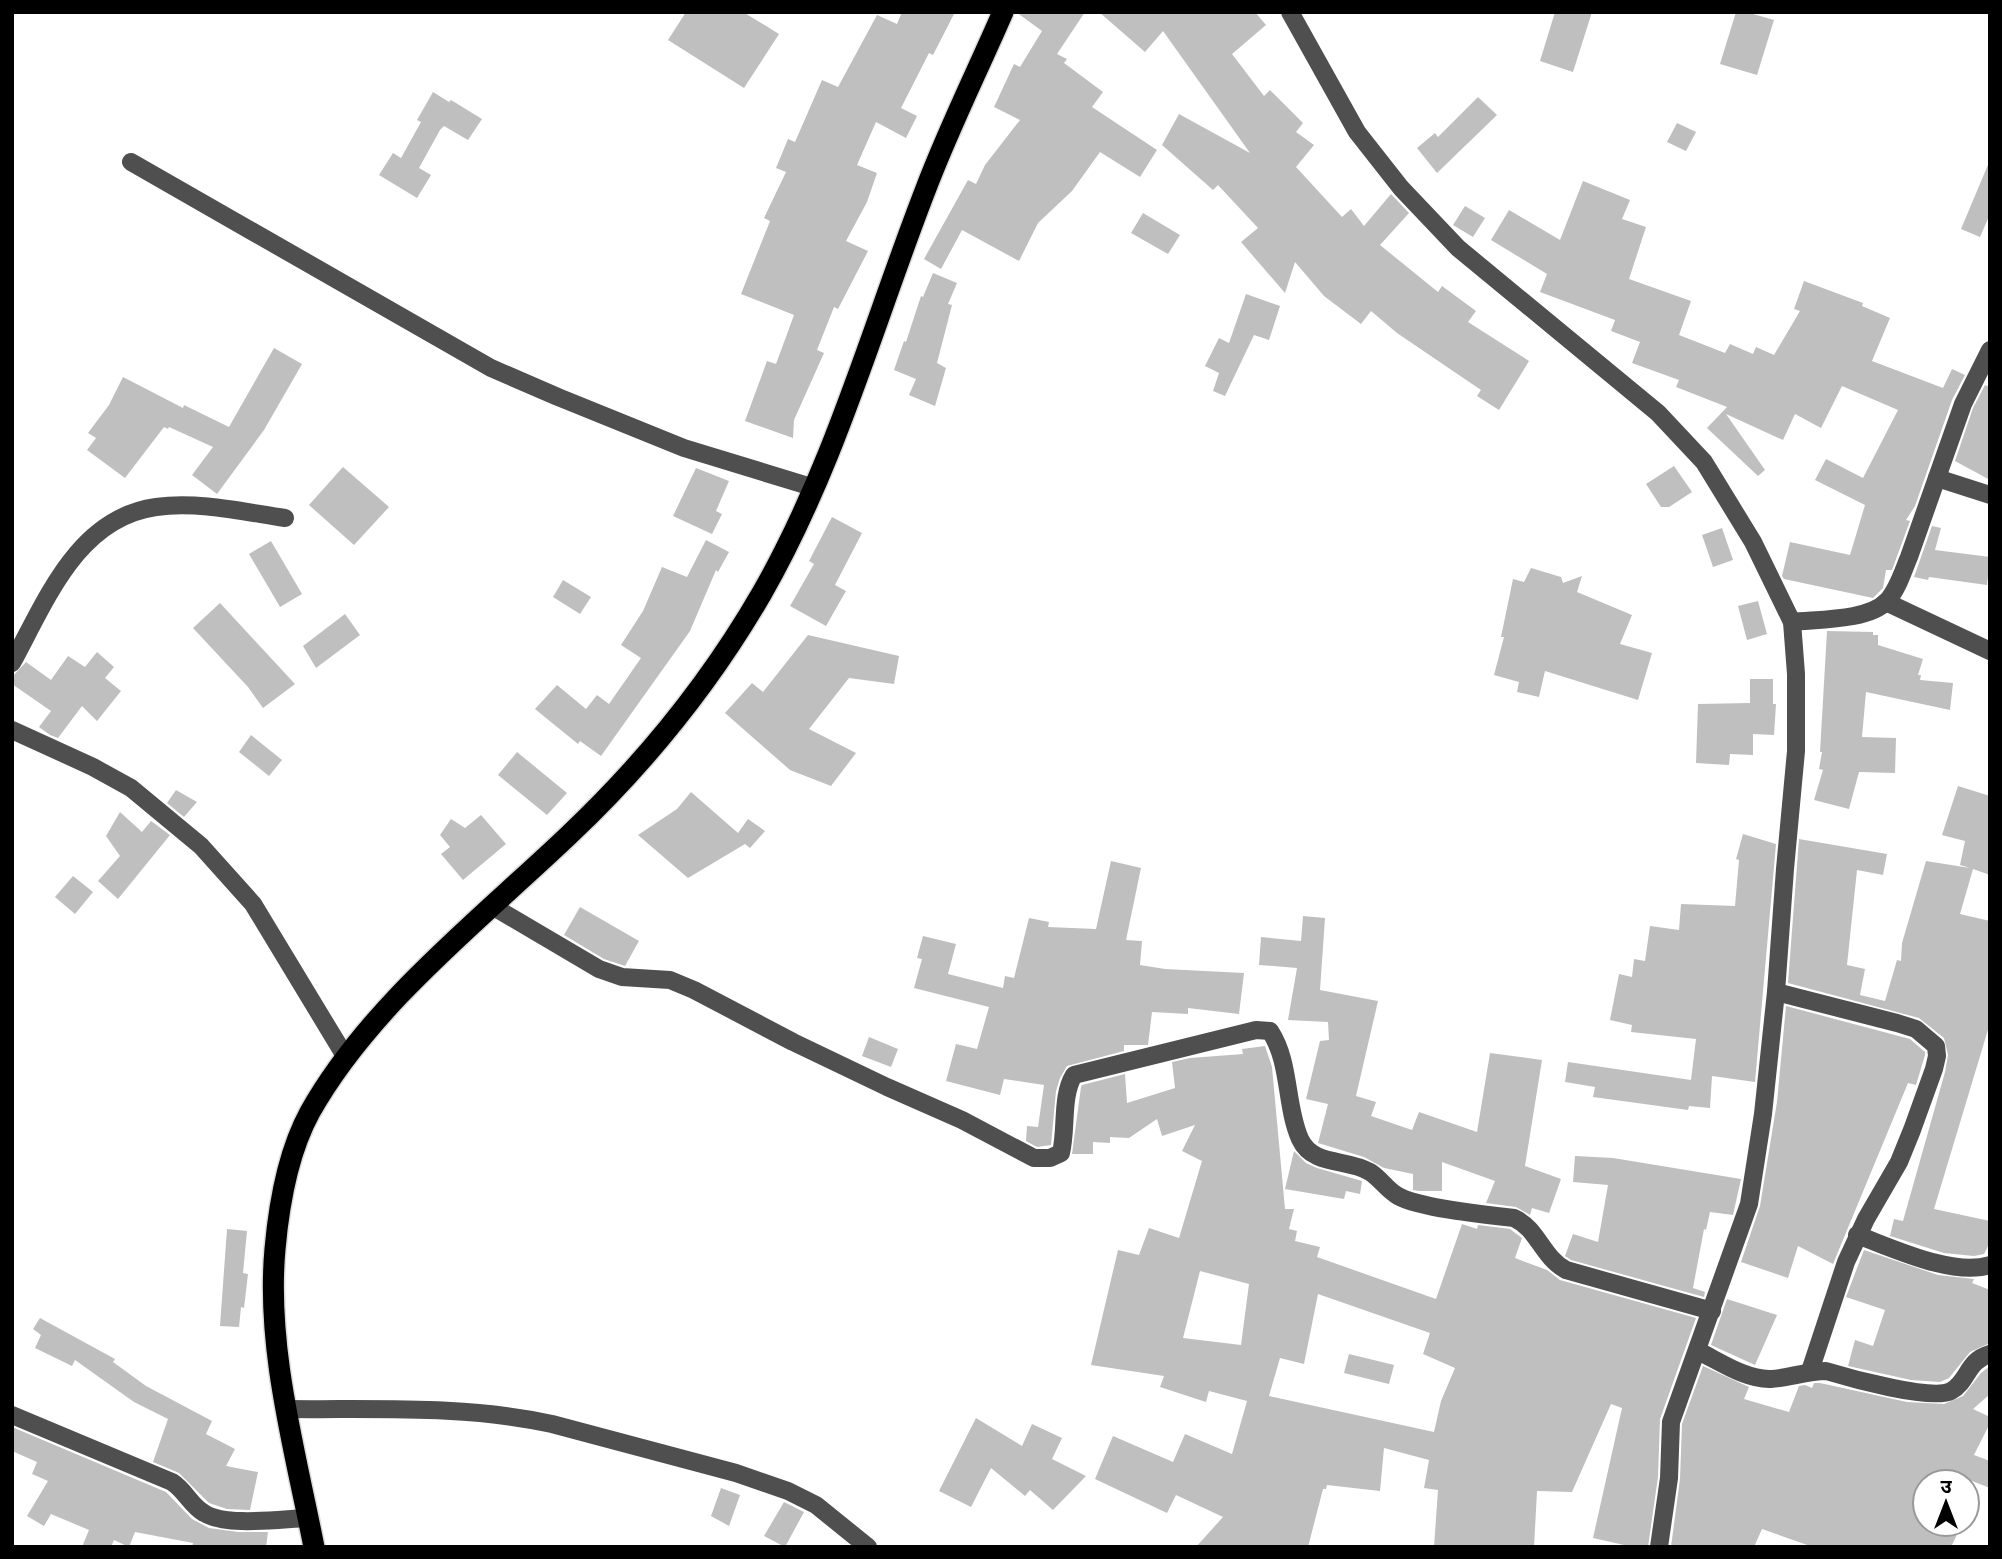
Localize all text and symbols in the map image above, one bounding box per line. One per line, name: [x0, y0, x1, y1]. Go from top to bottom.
north arrow: [1911, 1468, 1981, 1538]
text: उ: [1940, 1474, 1952, 1501]

